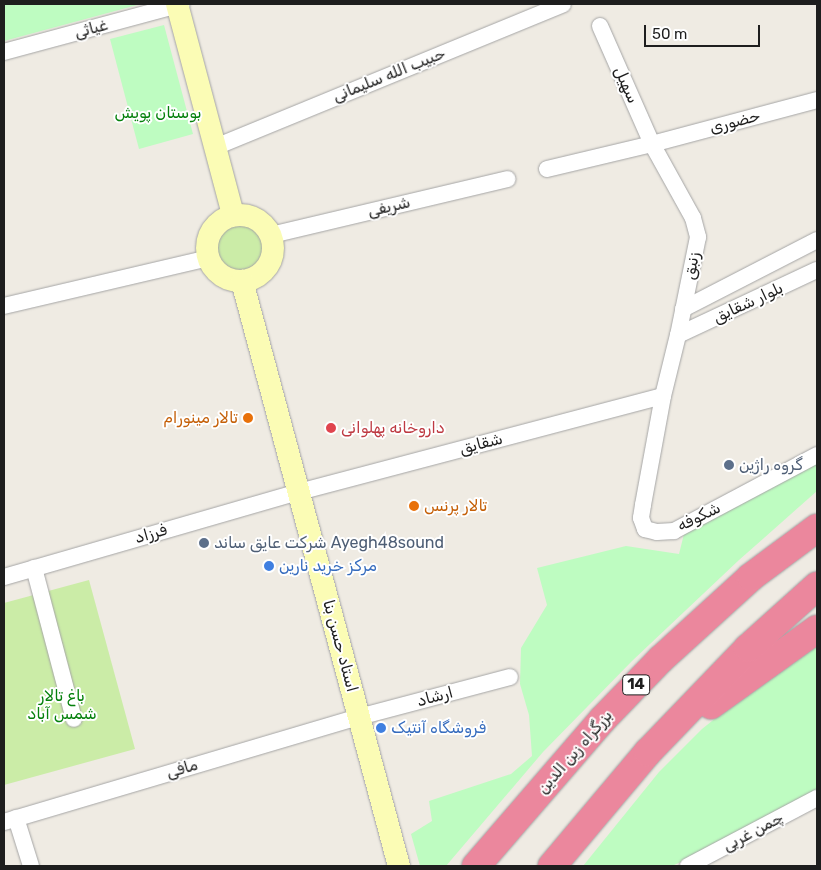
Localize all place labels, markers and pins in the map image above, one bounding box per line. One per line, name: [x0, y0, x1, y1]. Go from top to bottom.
place label: تالار مینورام: [164, 408, 238, 428]
marker: تالار مینورام: [242, 412, 254, 424]
place label: داروخانه پهلوانی: [341, 418, 445, 438]
marker: داروخانه پهلوانی: [325, 422, 337, 434]
place label: گروه راژین: [739, 455, 803, 475]
marker: گروه راژین: [723, 459, 735, 471]
place label: تالار پرنس: [424, 496, 487, 516]
marker: تالار پرنس: [408, 500, 420, 512]
place label: شرکت عایق ساند Ayegh48sound: [214, 533, 444, 553]
marker: شرکت عایق ساند Ayegh48sound: [198, 537, 210, 549]
place label: مرکز خرید نارین: [279, 556, 377, 576]
marker: مرکز خرید نارین: [263, 560, 275, 572]
place label: فروشگاه آنتیک: [391, 718, 486, 738]
marker: فروشگاه آنتیک: [375, 722, 387, 734]

